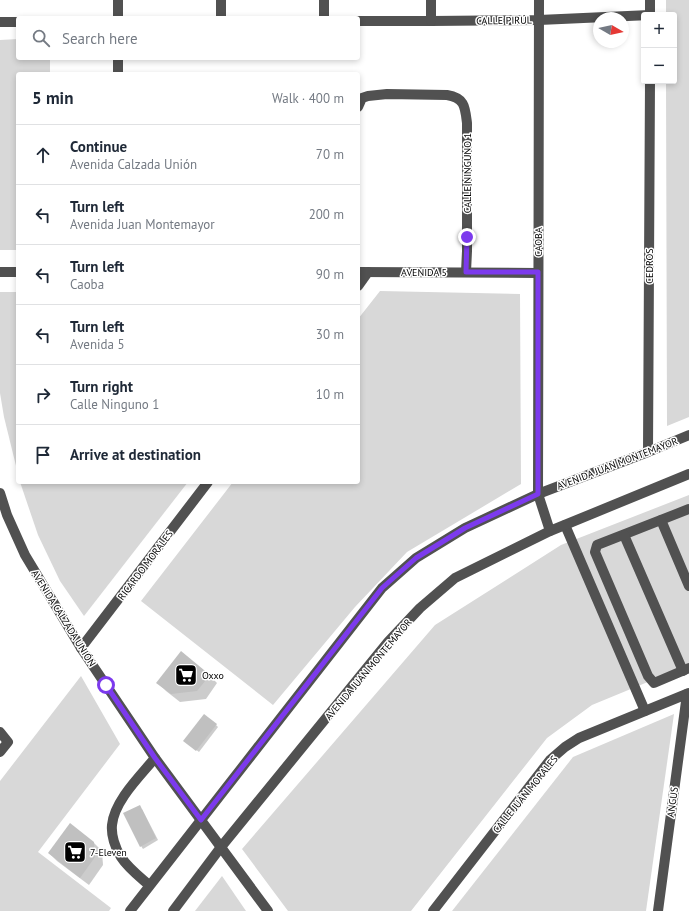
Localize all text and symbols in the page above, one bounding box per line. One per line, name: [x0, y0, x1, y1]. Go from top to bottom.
north arrow: [593, 12, 629, 48]
map controls: [641, 12, 677, 84]
button: +: [641, 12, 677, 48]
street label: CALLE PIRÚL: [476, 14, 532, 27]
search box: [16, 16, 360, 60]
icon: search: [30, 27, 52, 49]
text: Search here: [62, 29, 138, 48]
button: −: [641, 48, 677, 84]
text: 5 min: [32, 87, 73, 109]
text: Walk · 400 m: [272, 90, 344, 107]
street label: CALLE NINGUNO 1: [461, 133, 474, 213]
text: Continue: [70, 137, 127, 156]
icon: ahead: [32, 144, 54, 166]
text: 70 m: [316, 146, 344, 163]
text: Avenida Calzada Unión: [70, 156, 197, 173]
text: Turn left: [70, 197, 124, 216]
icon: left: [32, 204, 54, 226]
text: 200 m: [309, 206, 344, 223]
text: Avenida Juan Montemayor: [70, 216, 215, 233]
street label: CAOBA: [532, 227, 545, 257]
route end: [458, 228, 476, 246]
street label: CEDROS: [643, 248, 656, 284]
text: Turn left: [70, 257, 124, 276]
icon: left: [32, 264, 54, 286]
text: 90 m: [316, 266, 344, 283]
street label: AVENIDA 5: [401, 266, 447, 279]
text: Caoba: [70, 276, 104, 293]
text: Turn left: [70, 317, 124, 336]
icon: left: [32, 324, 54, 346]
text: 30 m: [316, 326, 344, 343]
text: Avenida 5: [70, 336, 124, 353]
text: Turn right: [70, 377, 133, 396]
icon: right: [32, 384, 54, 406]
text: 10 m: [316, 386, 344, 403]
text: Calle Ninguno 1: [70, 396, 159, 413]
street label: AVENIDA JUAN MONTEMAYOR: [555, 434, 680, 493]
icon: arrive: [32, 444, 54, 466]
text: Arrive at destination: [70, 445, 201, 464]
street label: RICARDO MORALES: [115, 528, 176, 603]
street label: AVENIDA CALZADA UNIÓN: [28, 567, 99, 669]
street label: AVENIDA JUAN MONTEMAYOR: [322, 616, 415, 723]
supermarket icon: Oxxo: [173, 662, 199, 688]
place label: Oxxo: [202, 669, 224, 682]
route start: [97, 676, 115, 694]
street label: CALLE JUÁN MORALES: [490, 753, 561, 836]
street label: ANGUS: [664, 786, 681, 818]
supermarket icon: 7-Eleven: [62, 839, 88, 865]
place label: 7-Eleven: [90, 846, 127, 859]

